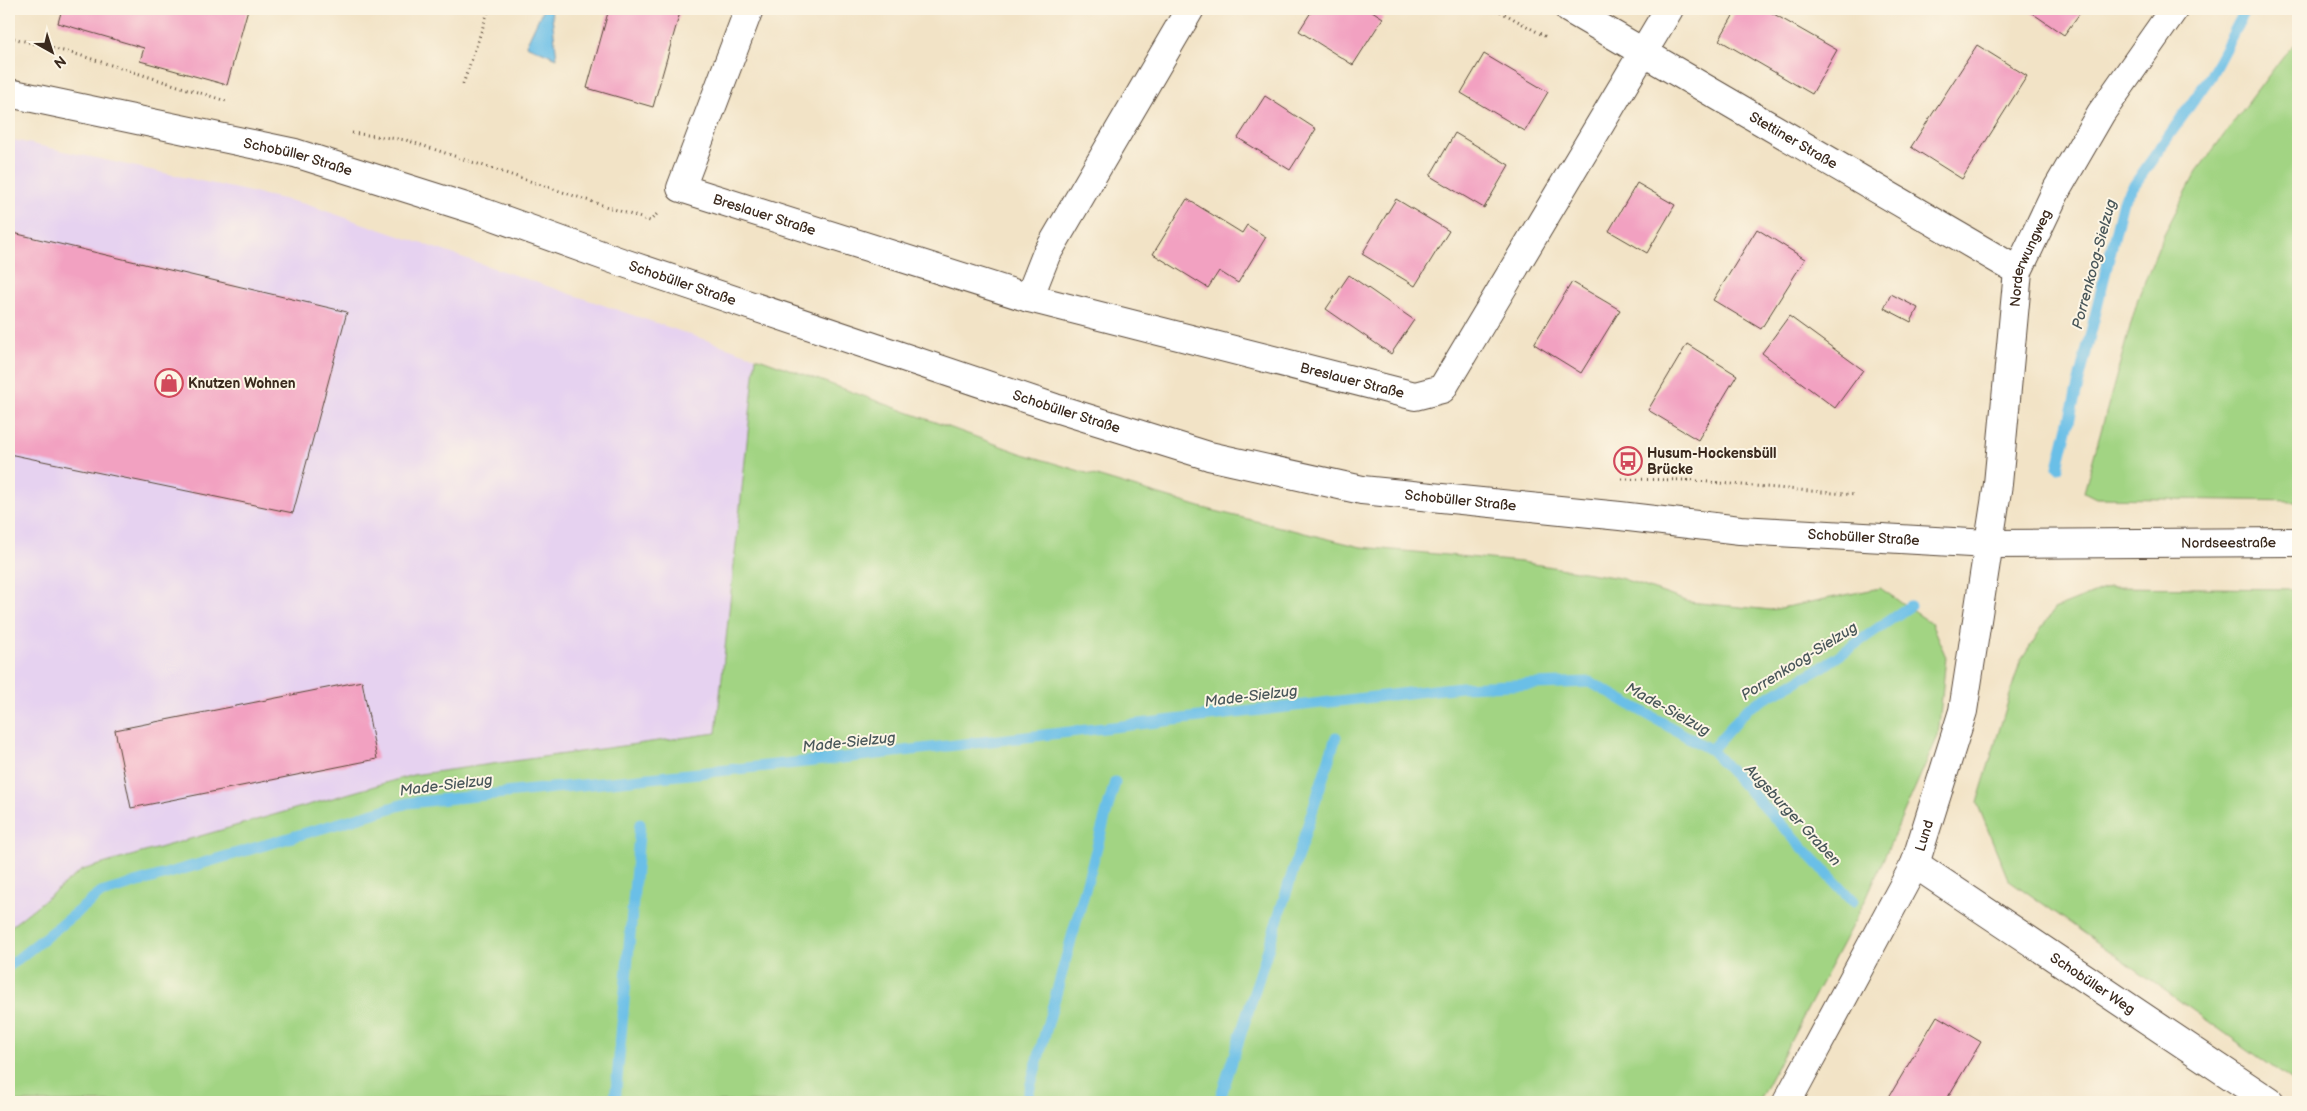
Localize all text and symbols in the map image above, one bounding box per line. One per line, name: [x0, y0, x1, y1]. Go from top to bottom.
north arrow: [28, 28, 78, 78]
text: N: [50, 52, 69, 72]
street label: Stettiner Straße: [1746, 108, 1840, 173]
street label: Schobüller Straße: [242, 134, 354, 180]
street label: Breslauer Straße: [711, 191, 818, 239]
water label: Porrenkoog-Sielzug: [2068, 197, 2121, 331]
street label: Norderwungweg: [2007, 207, 2055, 308]
street label: Schobüller Straße: [627, 257, 738, 309]
street label: Breslauer Straße: [1298, 359, 1406, 402]
shop icon: Knutzen Wohnen: [154, 368, 184, 398]
place label: Knutzen Wohnen: [188, 375, 296, 392]
street label: Schobüller Straße: [1011, 386, 1122, 437]
place label: Husum-Hockensbüll Brücke: [1647, 445, 1777, 478]
bus stop icon: Husum-Hockensbüll Brücke: [1613, 446, 1643, 476]
street label: Schobüller Straße: [1404, 486, 1517, 514]
street label: Schobüller Straße: [1807, 526, 1920, 549]
street label: Nordseestraße: [2181, 534, 2276, 552]
water label: Porrenkoog-Sielzug: [1738, 618, 1861, 705]
water label: Made-Sielzug: [1622, 678, 1714, 741]
water label: Made-Sielzug: [1204, 681, 1299, 712]
water label: Made-Sielzug: [802, 728, 897, 757]
water label: Augsburger Graben: [1740, 760, 1845, 870]
water label: Made-Sielzug: [399, 770, 494, 801]
street label: Lund: [1912, 818, 1937, 853]
street label: Schobüller Weg: [2047, 949, 2138, 1018]

